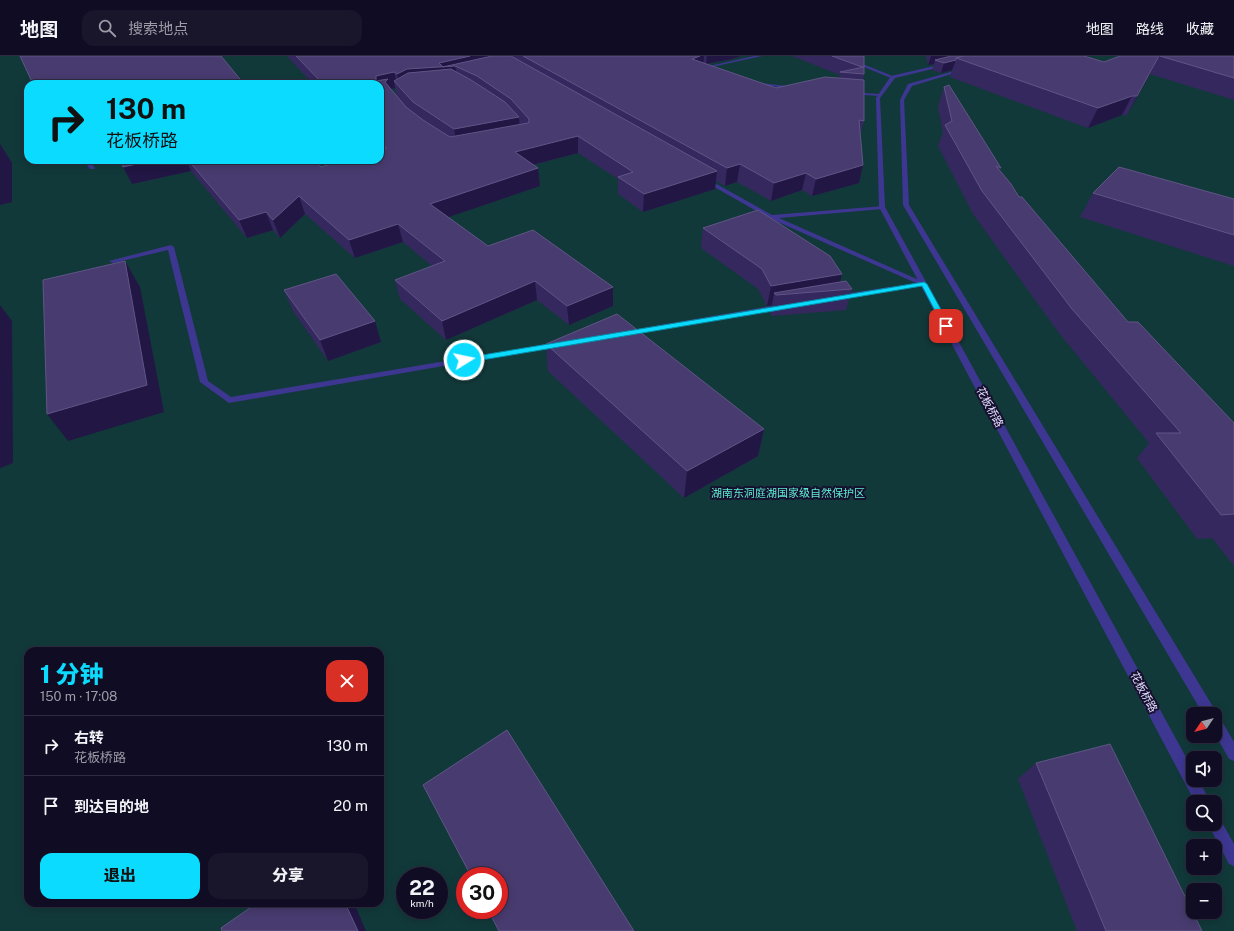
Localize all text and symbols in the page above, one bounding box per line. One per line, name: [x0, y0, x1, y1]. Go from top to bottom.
search box: [82, 10, 362, 46]
icon: search: [96, 17, 118, 39]
text: 地图: [20, 18, 58, 40]
text: 搜索地点: [128, 20, 188, 37]
text: 地图: [1086, 21, 1114, 37]
text: 路线: [1136, 21, 1164, 37]
text: 收藏: [1186, 21, 1214, 37]
text: 130 m: [106, 92, 186, 125]
icon: right: [40, 96, 92, 148]
text: 花板桥路: [106, 130, 178, 151]
pin: [929, 309, 963, 343]
icon: arrive: [935, 315, 957, 337]
position arrow: [443, 339, 485, 381]
street label: 花板桥路: [974, 385, 1006, 429]
park label: 湖南东洞庭湖国家级自然保护区: [711, 487, 865, 499]
text: 1 分钟: [40, 660, 104, 688]
button: close: [326, 660, 368, 702]
street label: 花板桥路: [1128, 670, 1160, 714]
text: 150 m · 17:08: [40, 689, 118, 704]
north arrow: [1186, 707, 1222, 743]
map controls: [1186, 707, 1222, 919]
text: 右转: [74, 729, 104, 746]
icon: right: [40, 735, 62, 757]
text: 130 m: [327, 737, 368, 754]
text: 花板桥路: [74, 750, 126, 765]
button: sound: [1186, 751, 1222, 787]
icon: arrive: [40, 795, 62, 817]
button: search: [1186, 795, 1222, 831]
text: 20 m: [333, 797, 368, 814]
text: 到达目的地: [74, 798, 149, 815]
button: +: [1186, 839, 1222, 875]
button: 退出: [40, 853, 200, 899]
button: 分享: [208, 853, 368, 899]
speed limit sign: 30: [456, 867, 508, 919]
text: 22: [409, 876, 435, 900]
button: −: [1186, 883, 1222, 919]
text: km/h: [410, 897, 434, 909]

